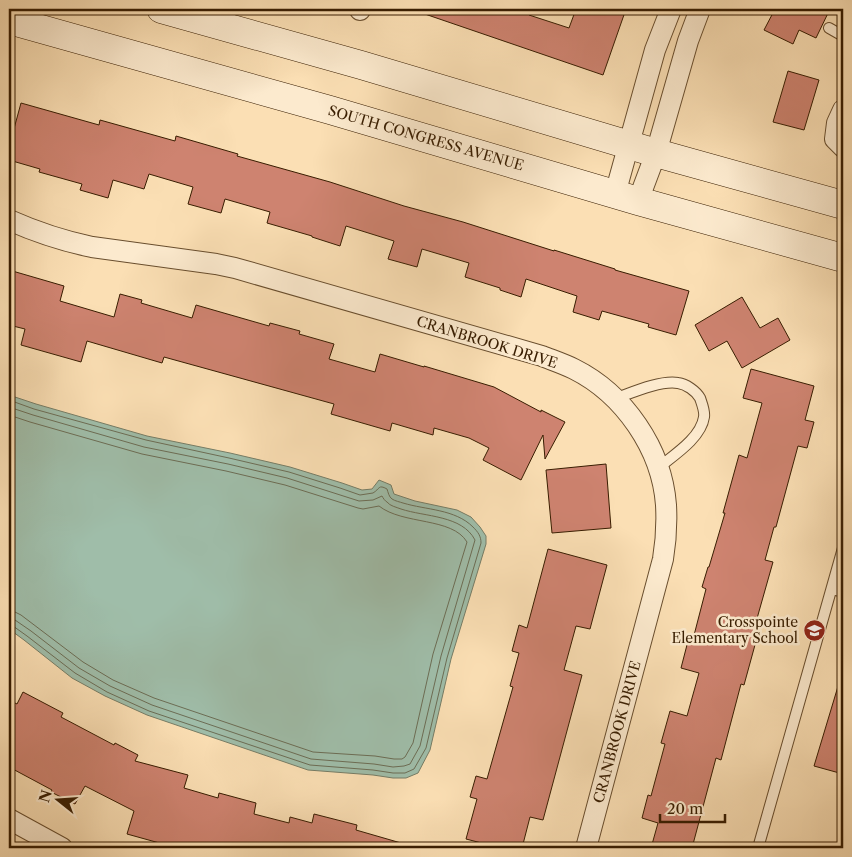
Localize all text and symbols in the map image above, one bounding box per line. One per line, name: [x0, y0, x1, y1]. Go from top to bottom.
street label: SOUTH CONGRESS AVENUE: [326, 101, 526, 175]
street label: CRANBROOK DRIVE: [414, 312, 560, 372]
place label: Crosspointe Elementary School: [672, 613, 798, 647]
school or university icon: Crosspointe Elementary School: [802, 618, 826, 642]
street label: CRANBROOK DRIVE: [589, 659, 645, 805]
north arrow: [32, 774, 82, 824]
text: N: [35, 788, 56, 805]
scale bar: [660, 792, 724, 824]
text: 20 m: [667, 799, 703, 818]

